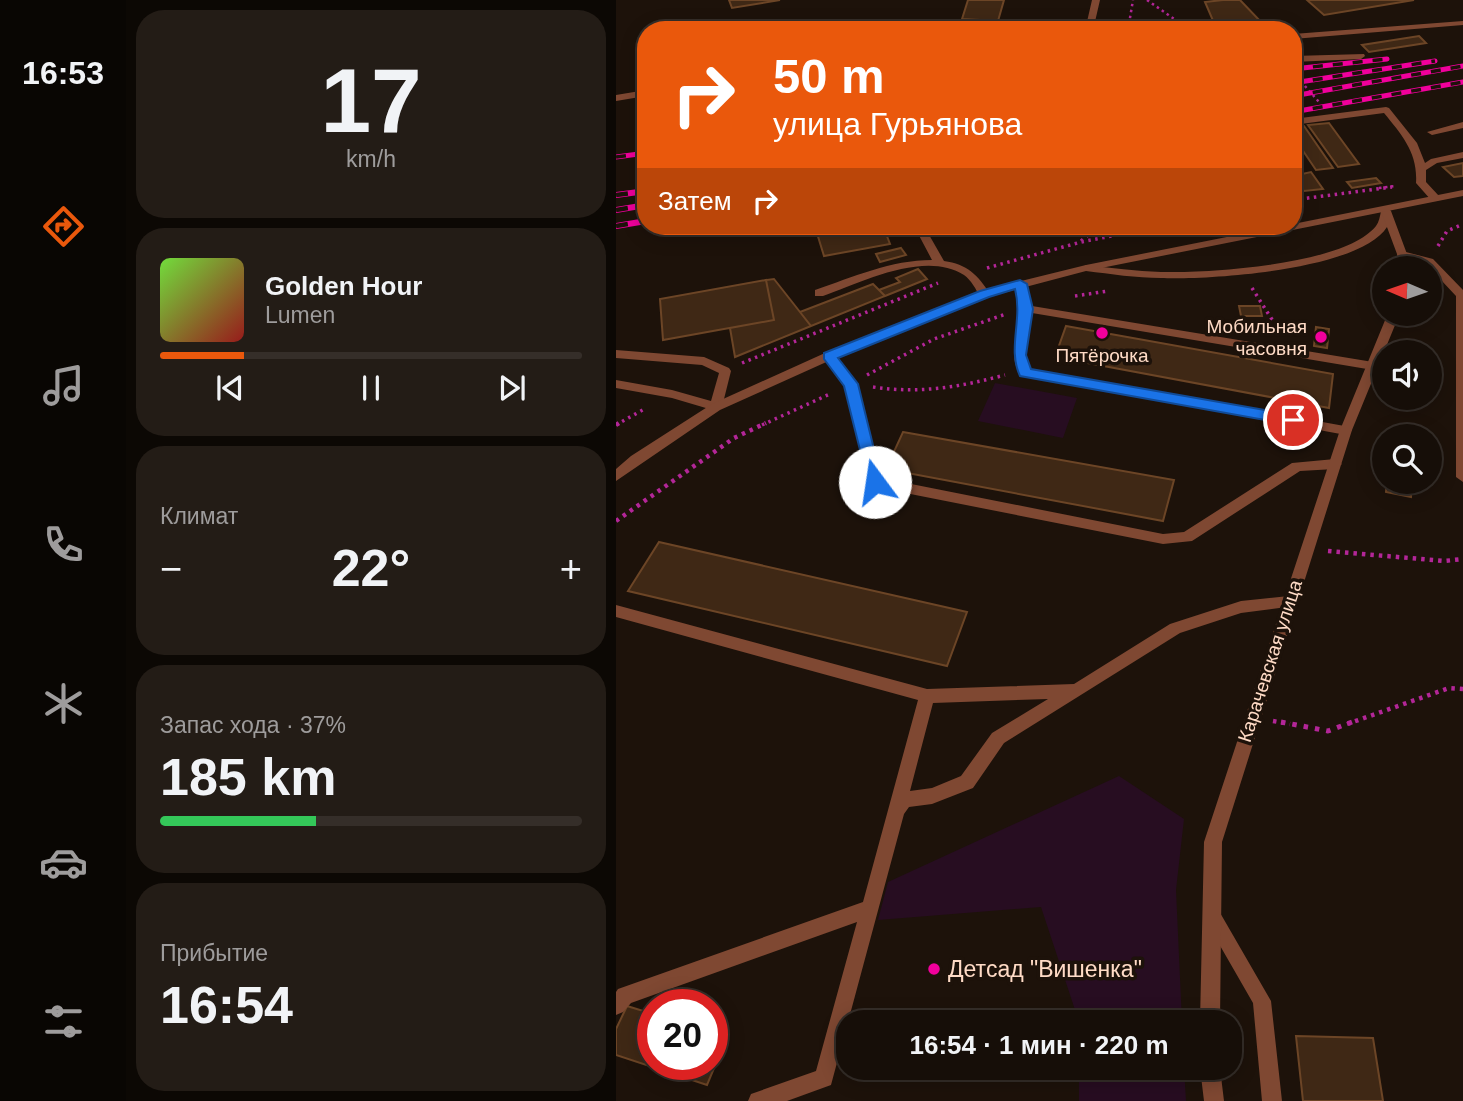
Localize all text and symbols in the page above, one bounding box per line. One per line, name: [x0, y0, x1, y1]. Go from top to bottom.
icon: right: [658, 49, 749, 140]
text: 50 m: [773, 49, 885, 103]
text: 17: [320, 50, 422, 151]
text: 16:53: [22, 55, 104, 91]
text: улица Гурьянова: [773, 106, 1022, 142]
text: km/h: [346, 146, 396, 172]
icon: right: [746, 182, 784, 220]
text: Затем: [658, 186, 732, 216]
icon: directions: [39, 202, 88, 251]
north arrow: [1372, 256, 1442, 326]
map controls: [1372, 256, 1442, 494]
text: Golden Hour: [265, 271, 422, 301]
text: Lumen: [265, 302, 335, 328]
place label: Мобильная часовня: [1207, 316, 1307, 359]
marker: Пятёрочка: [1094, 325, 1110, 341]
marker: Мобильная часовня: [1313, 329, 1329, 345]
button: sound: [1372, 340, 1442, 410]
place label: Пятёрочка: [1055, 345, 1149, 366]
icon: music: [39, 361, 88, 410]
icon: previous: [211, 369, 249, 407]
icon: pause: [352, 369, 390, 407]
icon: next: [493, 369, 531, 407]
pin: [1263, 390, 1323, 450]
icon: arrive: [1274, 401, 1312, 439]
button: search: [1372, 424, 1442, 494]
position arrow: [838, 445, 912, 519]
text: Климат: [160, 503, 238, 529]
icon: phone: [39, 520, 88, 569]
text: 22°: [332, 539, 410, 597]
text: −: [160, 548, 182, 590]
text: +: [560, 548, 582, 590]
street label: Карачевская улица: [1234, 577, 1306, 745]
icon: climate: [39, 679, 88, 728]
text: Запас хода · 37%: [160, 712, 346, 738]
text: 185 km: [160, 748, 336, 806]
icon: car: [39, 838, 88, 887]
text: Прибытие: [160, 940, 268, 966]
place label: Детсад "Вишенка": [948, 956, 1142, 982]
marker: Детсад "Вишенка": [926, 961, 942, 977]
text: 16:54: [160, 976, 293, 1034]
speed limit sign: 20: [637, 989, 728, 1080]
icon: filters: [39, 997, 88, 1046]
text: 16:54 · 1 мин · 220 m: [909, 1030, 1169, 1060]

